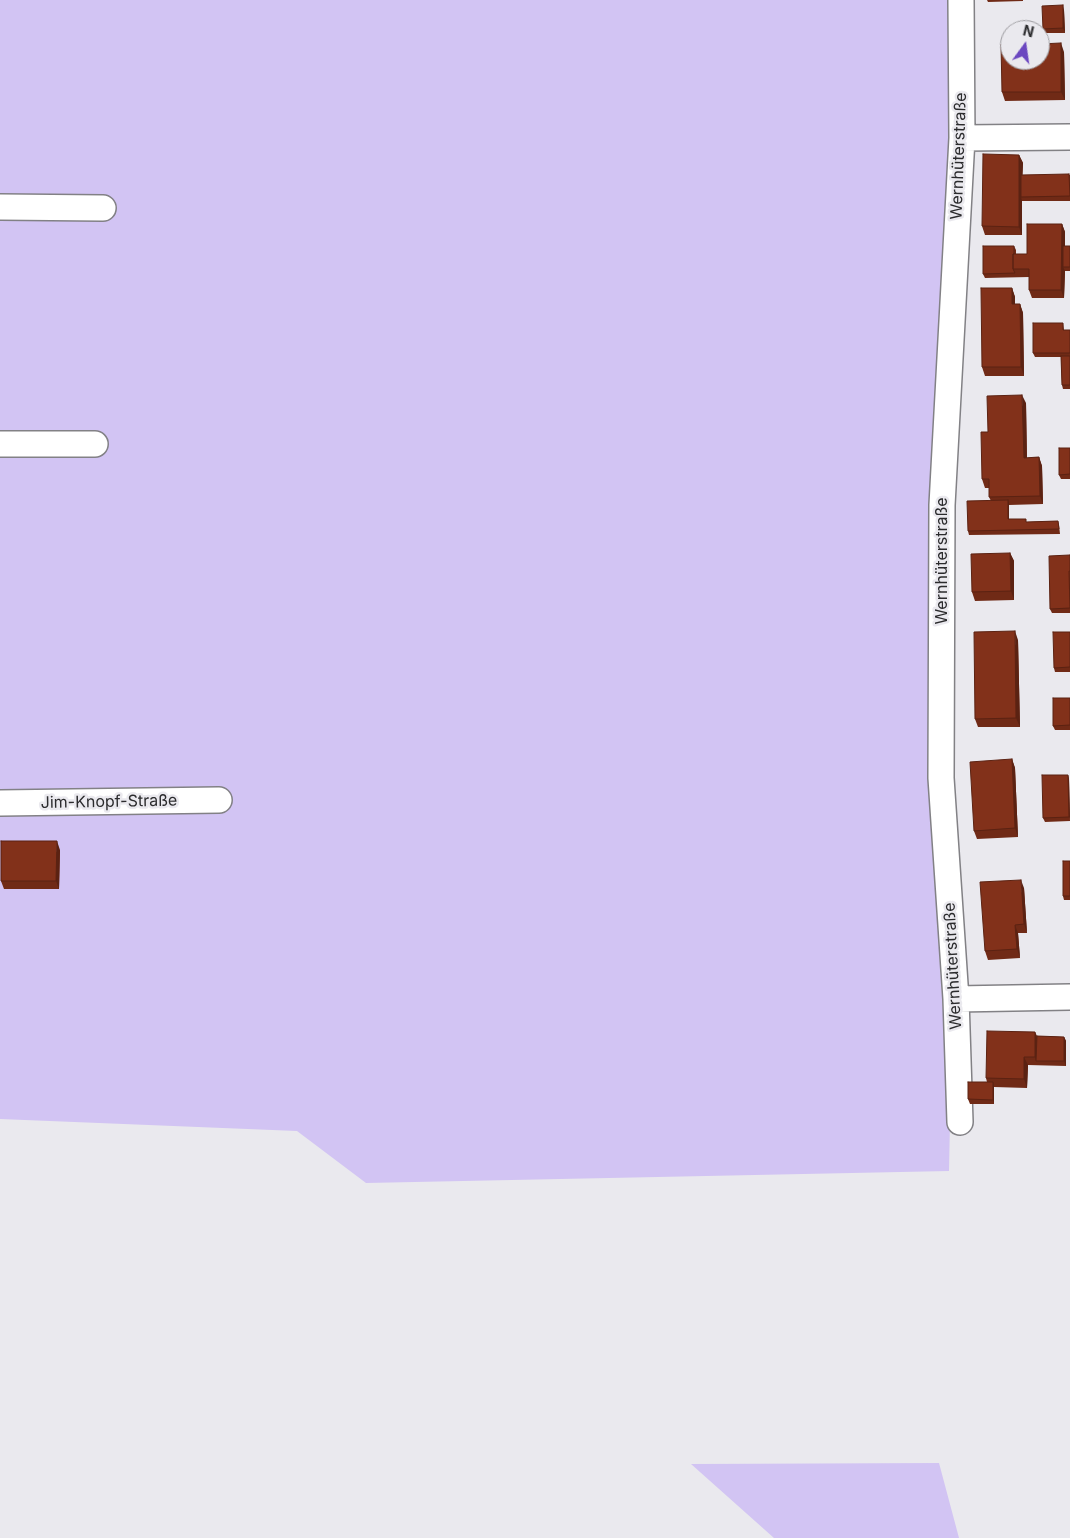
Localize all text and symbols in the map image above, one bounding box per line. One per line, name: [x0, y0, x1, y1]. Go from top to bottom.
north arrow: [1000, 20, 1050, 70]
text: N: [1021, 21, 1036, 40]
street label: Wernhüterstraße: [947, 92, 971, 220]
street label: Wernhüterstraße: [932, 497, 952, 625]
street label: Jim-Knopf-Straße: [41, 791, 177, 813]
street label: Wernhüterstraße: [940, 902, 966, 1030]

